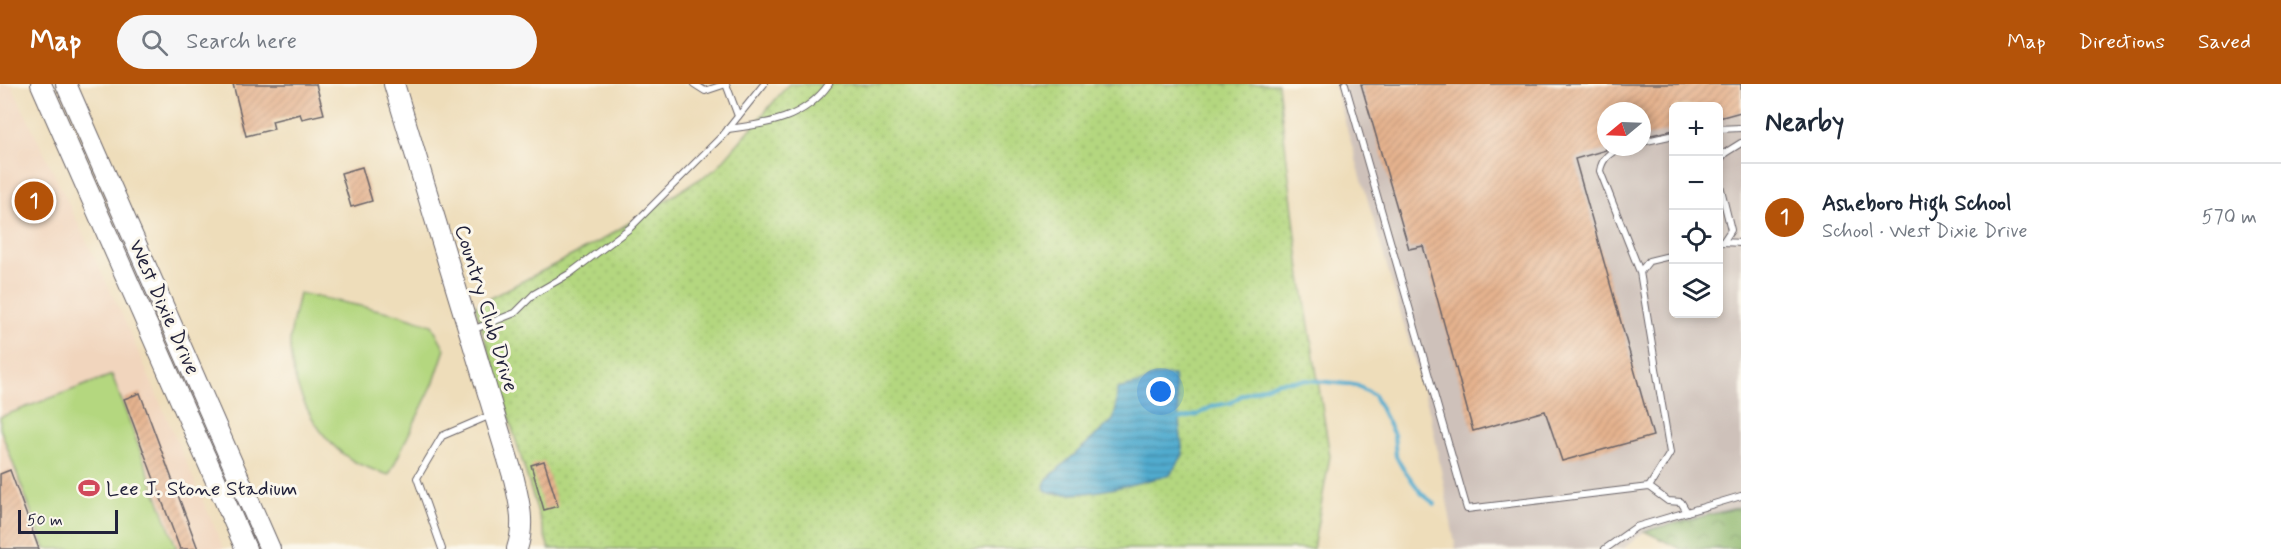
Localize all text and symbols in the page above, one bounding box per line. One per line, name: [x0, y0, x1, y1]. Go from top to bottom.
search box: [117, 15, 537, 69]
text: Map: [30, 24, 81, 61]
icon: search: [138, 26, 171, 59]
text: Search here: [186, 28, 297, 56]
text: Map: [2007, 28, 2046, 56]
text: Directions: [2079, 28, 2165, 56]
text: Saved: [2198, 28, 2251, 56]
north arrow: [1597, 102, 1651, 156]
map controls: [1669, 102, 1723, 318]
button: +: [1669, 102, 1723, 156]
text: Nearby: [1765, 106, 1844, 140]
button: −: [1669, 156, 1723, 210]
pin: 1: [15, 178, 54, 224]
text: Asheboro High School: [1822, 190, 2011, 218]
text: 1: [1780, 204, 1789, 231]
text: 570 m: [2202, 204, 2257, 231]
button: locate: [1669, 210, 1723, 264]
text: School · West Dixie Drive: [1822, 218, 2028, 245]
street label: Country Club Drive: [447, 221, 525, 395]
street label: West Dixie Drive: [122, 235, 206, 379]
button: layers: [1669, 264, 1723, 318]
your location: [1146, 377, 1175, 406]
place label: Lee J. Stone Stadium: [106, 475, 297, 503]
sports icon: Lee J. Stone Stadium: [77, 476, 101, 500]
scale bar: [18, 507, 118, 534]
text: 50 m: [27, 510, 63, 531]

